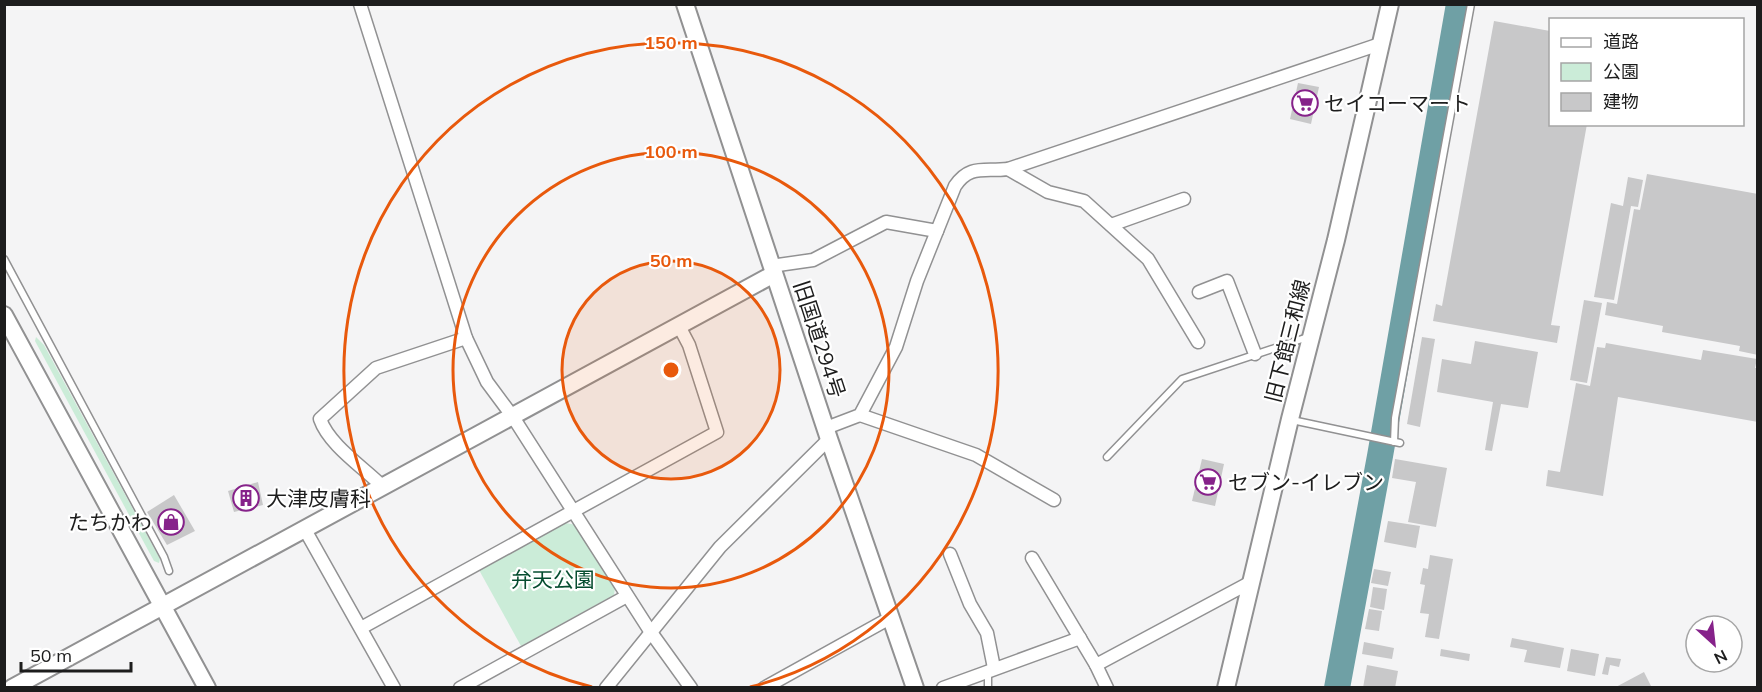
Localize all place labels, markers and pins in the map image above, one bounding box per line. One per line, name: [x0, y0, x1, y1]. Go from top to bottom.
supermarket icon: セイコーマート: [1290, 88, 1320, 118]
place label: セイコーマート: [1324, 90, 1471, 116]
centre of rings: [661, 360, 681, 380]
supermarket icon: セブン-イレブン: [1193, 467, 1223, 497]
place label: セブン-イレブン: [1228, 469, 1384, 495]
building icon: 大津皮膚科: [231, 483, 261, 513]
place label: 大津皮膚科: [266, 485, 371, 511]
shop icon: たちかわ: [156, 507, 186, 537]
place label: たちかわ: [68, 509, 152, 535]

